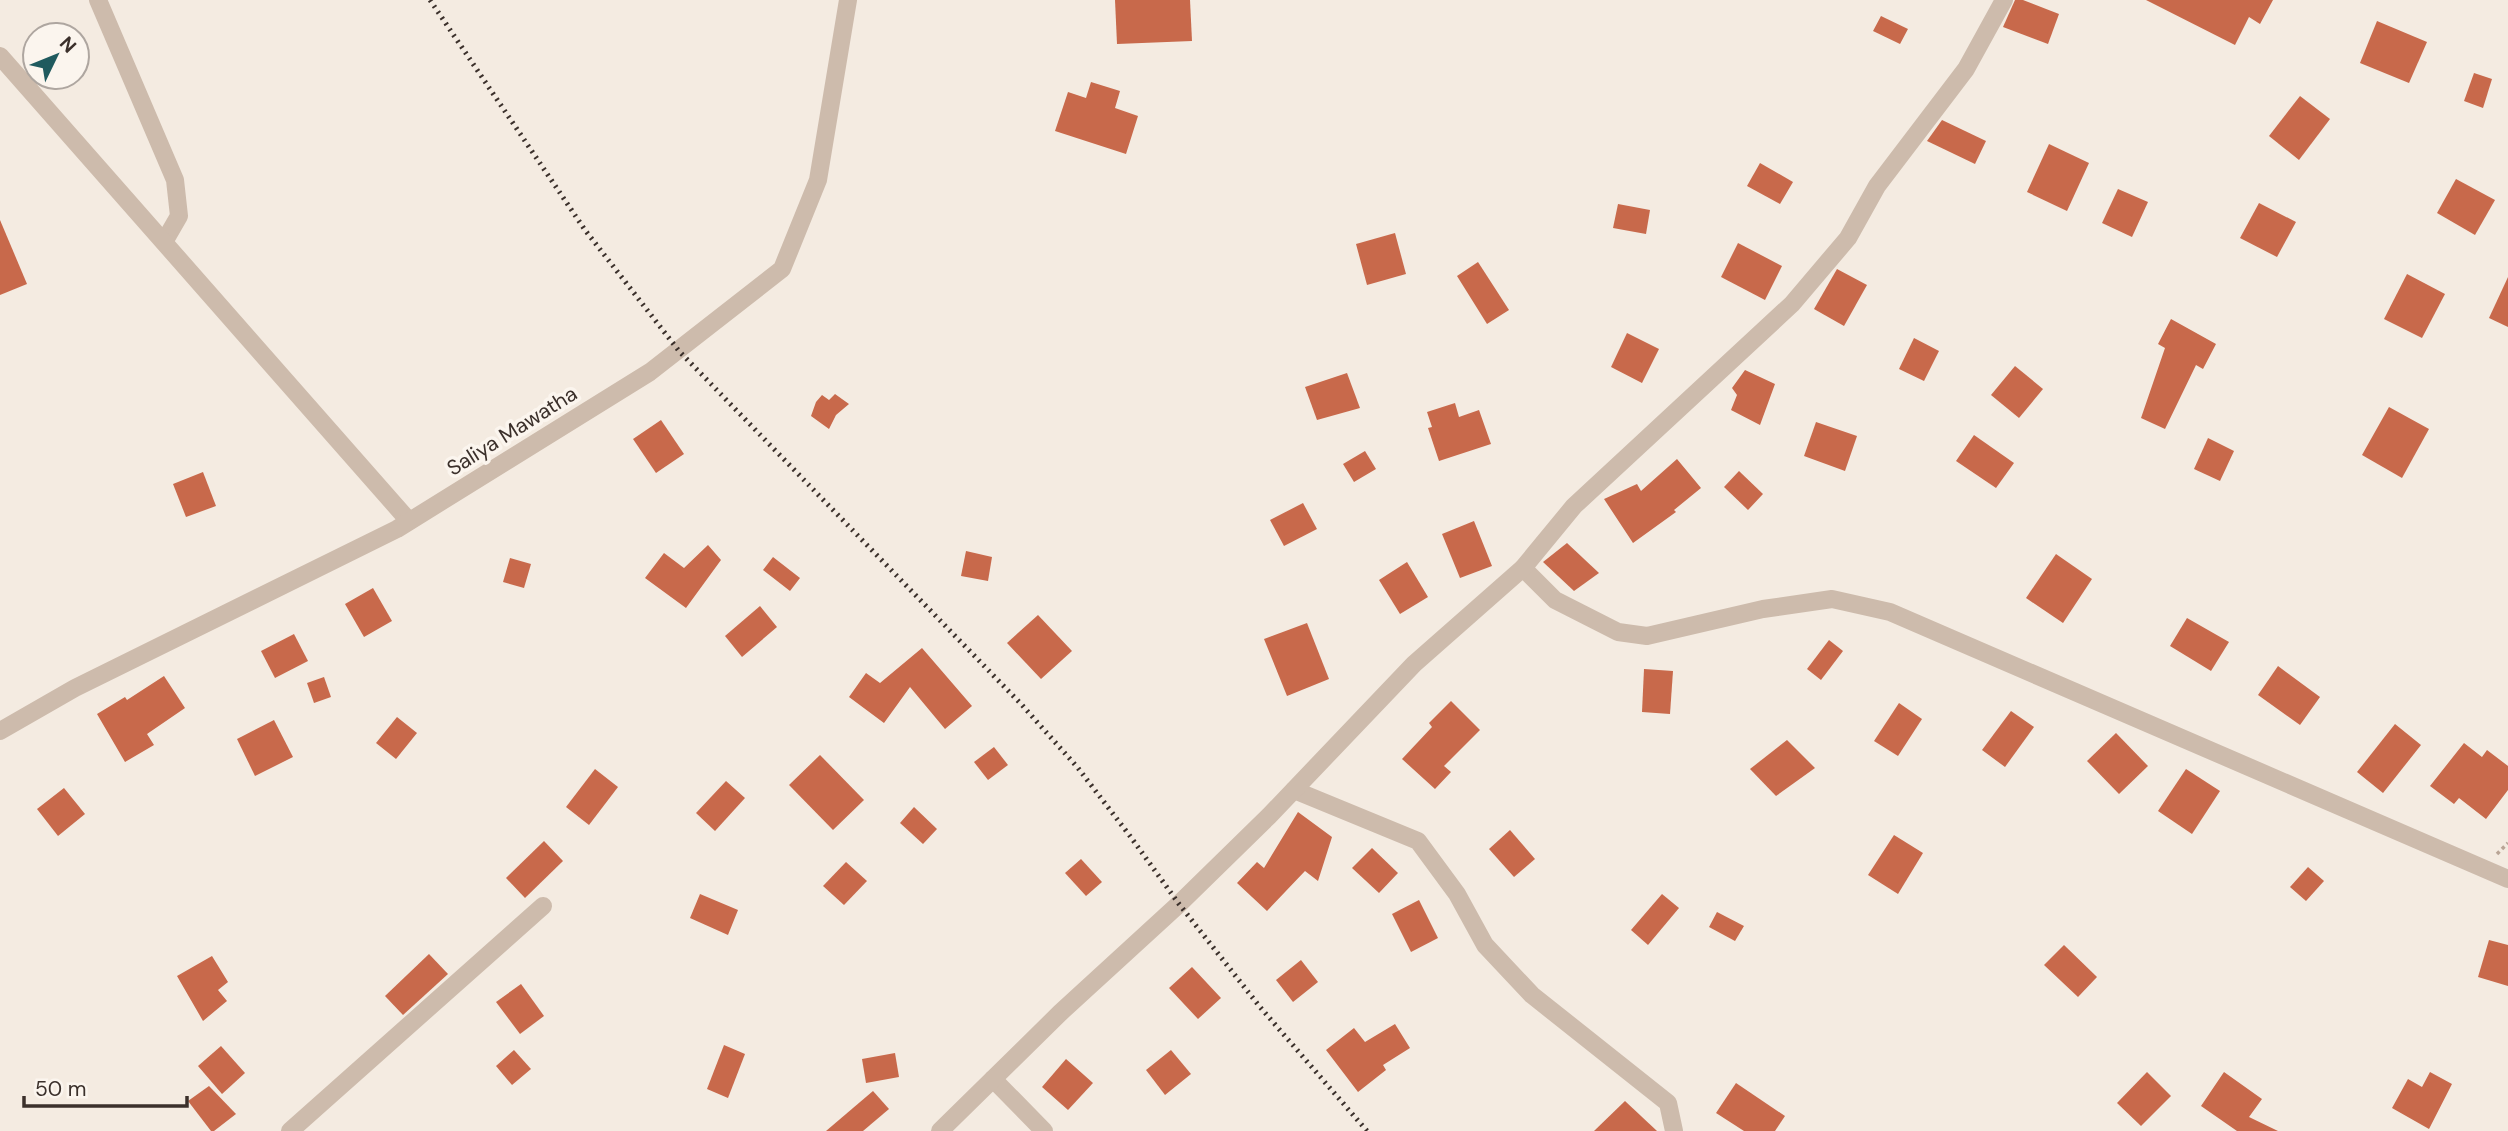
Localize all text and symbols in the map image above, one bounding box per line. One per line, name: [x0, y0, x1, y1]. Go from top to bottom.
north arrow: [21, 21, 91, 91]
text: N: [54, 31, 82, 58]
street label: Saliya Mawatha: [442, 380, 582, 482]
scale bar: [24, 1064, 187, 1108]
text: 50 m: [35, 1075, 86, 1103]

